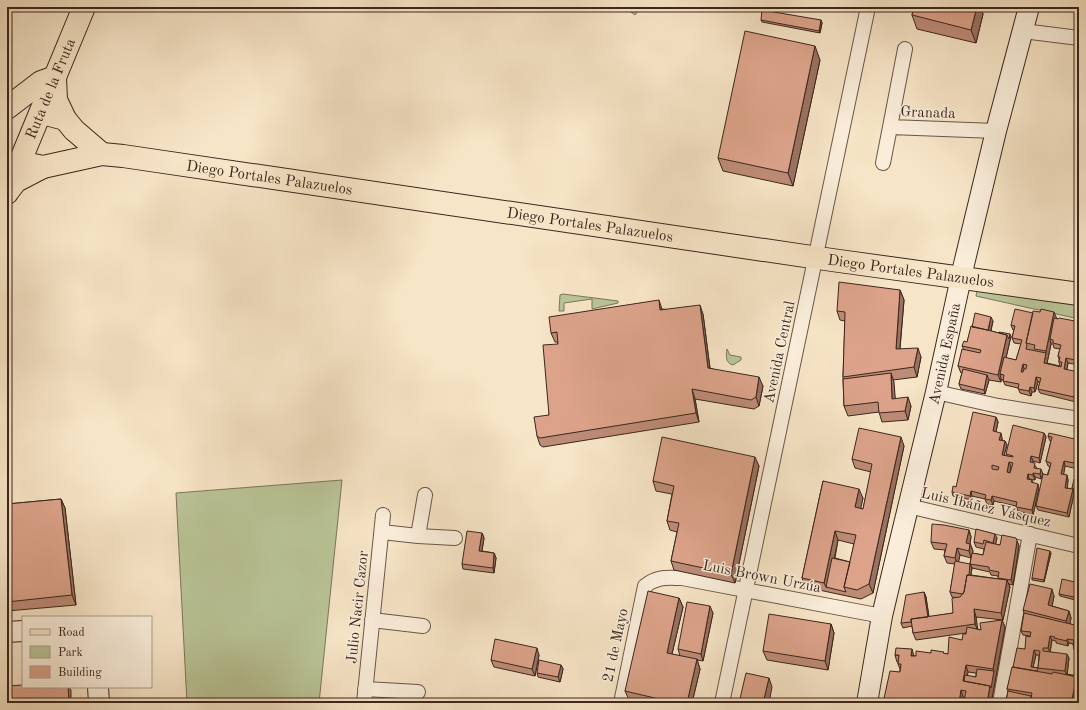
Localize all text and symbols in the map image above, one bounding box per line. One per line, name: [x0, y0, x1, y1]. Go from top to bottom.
street label: Ruta de la Fruta: [24, 36, 79, 142]
street label: Granada: [900, 105, 956, 122]
street label: Diego Portales Palazuelos: [185, 159, 353, 199]
street label: Diego Portales Palazuelos: [506, 206, 674, 246]
street label: Diego Portales Palazuelos: [826, 253, 995, 291]
street label: Avenida Central: [762, 300, 799, 405]
street label: Avenida España: [927, 301, 964, 406]
street label: Luis Ibáñez Vásquez: [919, 486, 1052, 531]
street label: Julio Nacir Cazor: [345, 550, 372, 664]
street label: Luis Brown Urzúa: [701, 559, 823, 596]
street label: 21 de Mayo: [601, 607, 632, 684]
legend: [22, 616, 152, 688]
text: Road: [58, 627, 85, 639]
text: Park: [58, 647, 83, 659]
text: Building: [58, 667, 102, 679]

